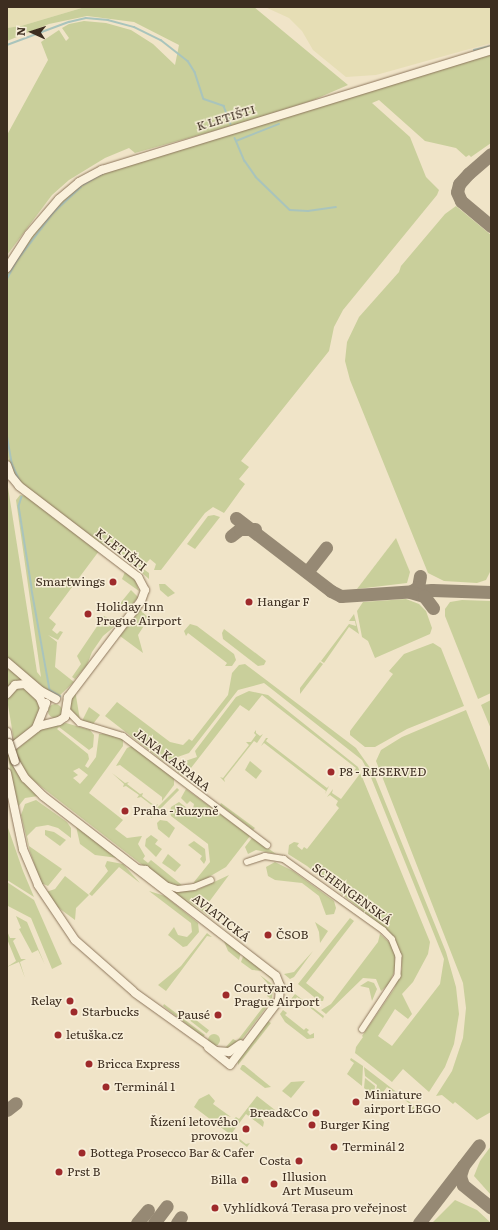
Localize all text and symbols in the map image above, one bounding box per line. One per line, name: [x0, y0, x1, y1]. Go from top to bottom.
north arrow: [12, 12, 52, 52]
text: N: [12, 26, 28, 36]
street label: K LETIŠTI: [195, 102, 257, 134]
street label: K LETIŠTI: [93, 526, 149, 574]
place label: Smartwings: [35, 575, 105, 589]
marker: Smartwings: [108, 577, 118, 587]
place label: Hangar F: [257, 595, 310, 609]
marker: Hangar F: [244, 597, 254, 607]
place label: Holiday Inn Prague Airport: [96, 600, 182, 628]
marker: Holiday Inn Prague Airport: [83, 609, 93, 619]
street label: JANA KAŠPARA: [131, 726, 213, 794]
place label: P8 - RESERVED: [339, 765, 426, 779]
marker: P8 - RESERVED: [326, 767, 336, 777]
place label: Praha - Ruzyně: [133, 804, 218, 818]
marker: Praha - Ruzyně: [120, 806, 130, 816]
street label: SCHENGENSKÁ: [309, 860, 395, 928]
street label: AVIATICKÁ: [189, 891, 253, 945]
place label: ČSOB: [276, 928, 308, 942]
marker: ČSOB: [263, 930, 273, 940]
place label: Courtyard Prague Airport: [234, 981, 320, 1009]
marker: Courtyard Prague Airport: [221, 990, 231, 1000]
place label: Relay: [31, 994, 62, 1008]
marker: Relay: [65, 996, 75, 1006]
place label: Starbucks: [82, 1005, 139, 1019]
marker: Starbucks: [69, 1007, 79, 1017]
place label: Pausé: [177, 1008, 210, 1022]
marker: Pausé: [213, 1010, 223, 1020]
place label: letuška.cz: [66, 1028, 123, 1042]
marker: letuška.cz: [53, 1030, 63, 1040]
place label: Bricca Express: [97, 1057, 180, 1071]
marker: Bricca Express: [84, 1059, 94, 1069]
place label: Terminál 1: [114, 1080, 175, 1094]
marker: Terminál 1: [101, 1082, 111, 1092]
place label: Miniature airport LEGO: [364, 1088, 441, 1116]
marker: Miniature airport LEGO: [351, 1097, 361, 1107]
place label: Bread&Co: [249, 1106, 308, 1120]
marker: Bread&Co: [311, 1108, 321, 1118]
place label: Řízení letového provozu: [150, 1115, 238, 1143]
place label: Burger King: [320, 1118, 390, 1132]
marker: Burger King: [307, 1120, 317, 1130]
marker: Řízení letového provozu: [241, 1124, 251, 1134]
place label: Terminál 2: [342, 1140, 404, 1154]
marker: Terminál 2: [329, 1142, 339, 1152]
place label: Bottega Prosecco Bar & Cafer: [90, 1146, 254, 1160]
marker: Bottega Prosecco Bar & Cafer: [77, 1148, 87, 1158]
place label: Costa: [259, 1154, 291, 1168]
marker: Costa: [294, 1156, 304, 1166]
place label: Prst B: [67, 1165, 100, 1179]
marker: Prst B: [54, 1167, 64, 1177]
place label: Illusion Art Museum: [282, 1170, 353, 1198]
place label: Billa: [211, 1173, 237, 1187]
marker: Billa: [240, 1175, 250, 1185]
marker: Illusion Art Museum: [269, 1179, 279, 1189]
place label: Vyhlídková Terasa pro veřejnost: [223, 1201, 407, 1215]
marker: Vyhlídková Terasa pro veřejnost: [210, 1203, 220, 1213]

